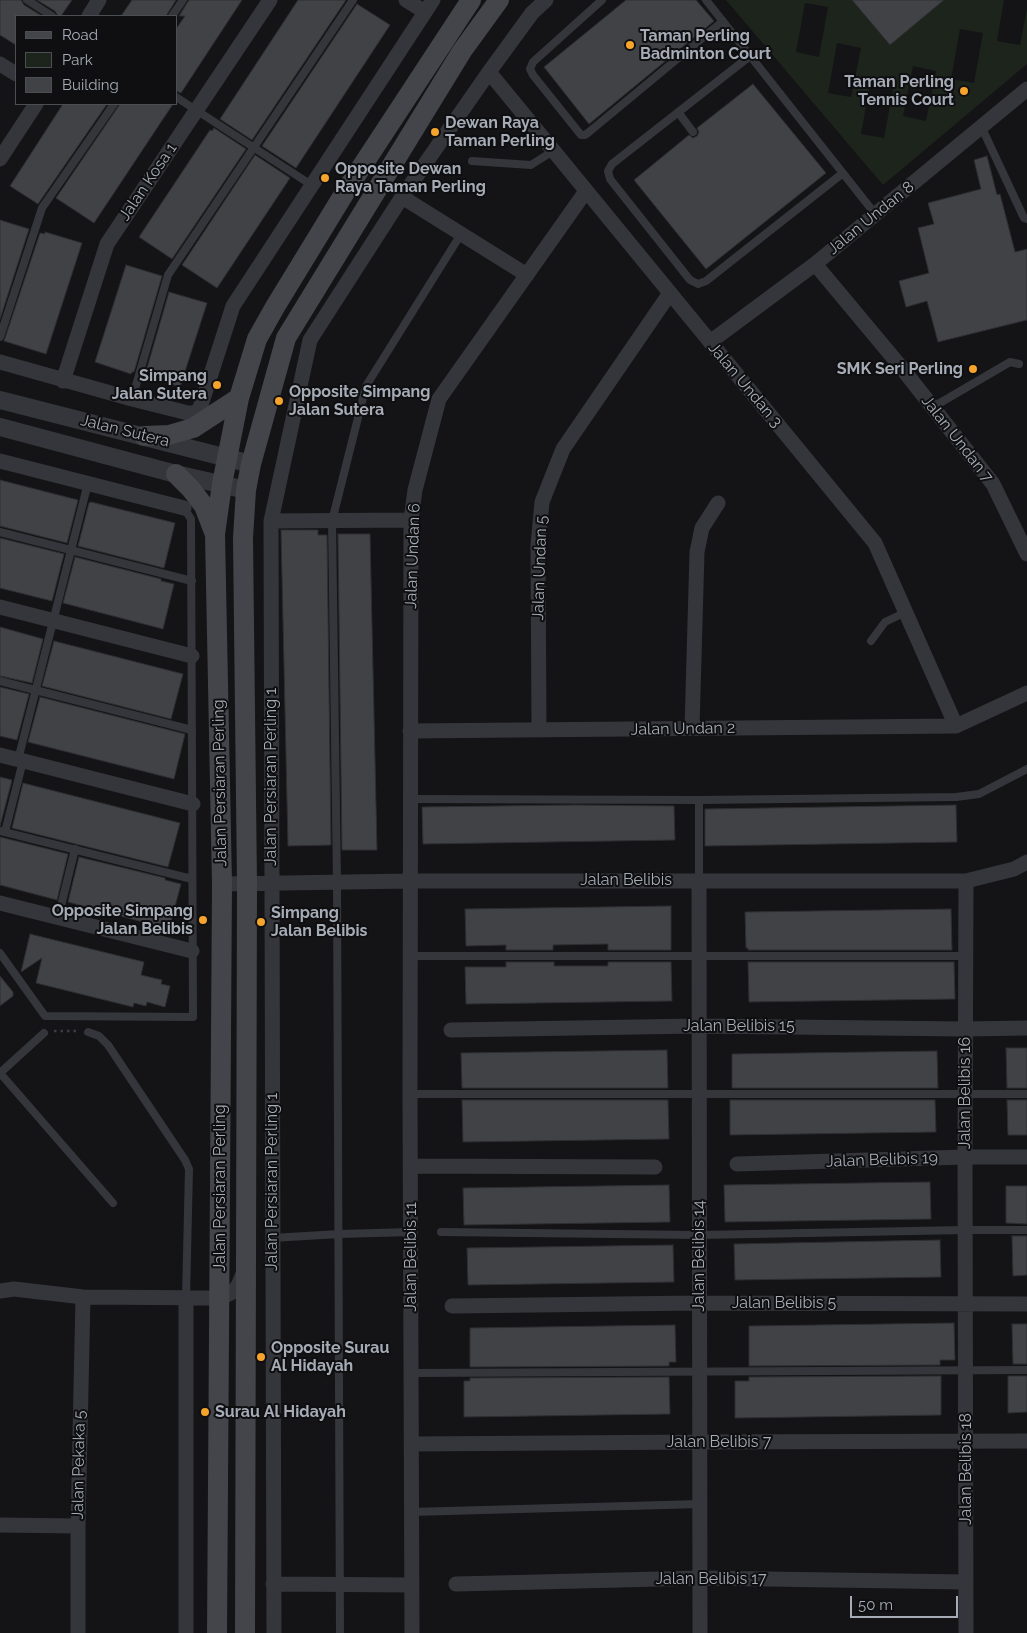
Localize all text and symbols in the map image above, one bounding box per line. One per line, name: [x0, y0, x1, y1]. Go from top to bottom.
legend: [15, 15, 178, 105]
text: Road: [62, 26, 98, 44]
place label: Taman Perling Badminton Court: [640, 26, 771, 64]
marker: Taman Perling Badminton Court: [624, 39, 636, 51]
text: Park: [62, 51, 93, 69]
place label: Taman Perling Tennis Court: [844, 72, 954, 110]
text: Building: [62, 76, 119, 94]
marker: Taman Perling Tennis Court: [958, 85, 970, 97]
place label: Dewan Raya Taman Perling: [445, 113, 555, 151]
marker: Dewan Raya Taman Perling: [429, 126, 441, 138]
street label: Jalan Kosa 1: [115, 140, 181, 224]
place label: Opposite Dewan Raya Taman Perling: [335, 159, 486, 197]
marker: Opposite Dewan Raya Taman Perling: [319, 172, 331, 184]
street label: Jalan Undan 8: [824, 177, 918, 259]
street label: Jalan Undan 3: [704, 339, 786, 431]
place label: SMK Seri Perling: [837, 359, 963, 379]
marker: SMK Seri Perling: [967, 363, 979, 375]
place label: Simpang Jalan Sutera: [112, 366, 207, 404]
marker: Simpang Jalan Sutera: [211, 379, 223, 391]
place label: Opposite Simpang Jalan Sutera: [289, 382, 430, 420]
street label: Jalan Undan 7: [917, 392, 997, 486]
marker: Opposite Simpang Jalan Sutera: [273, 395, 285, 407]
street label: Jalan Sutera: [79, 411, 171, 451]
street label: Jalan Undan 6: [402, 503, 424, 609]
street label: Jalan Undan 5: [529, 515, 551, 621]
street label: Jalan Persiaran Perling 1: [261, 688, 281, 866]
street label: Jalan Persiaran Perling: [209, 699, 231, 867]
street label: Jalan Undan 2: [631, 718, 735, 740]
street label: Jalan Belibis: [580, 870, 672, 890]
place label: Opposite Simpang Jalan Belibis: [52, 901, 193, 939]
place label: Simpang Jalan Belibis: [271, 903, 367, 941]
marker: Opposite Simpang Jalan Belibis: [197, 914, 209, 926]
marker: Simpang Jalan Belibis: [255, 916, 267, 928]
street label: Jalan Belibis 15: [683, 1016, 795, 1036]
street label: Jalan Belibis 16: [955, 1037, 975, 1149]
street label: Jalan Persiaran Perling 1: [262, 1093, 282, 1271]
street label: Jalan Persiaran Perling: [210, 1104, 230, 1272]
street label: Jalan Belibis 19: [826, 1148, 938, 1172]
street label: Jalan Belibis 14: [689, 1200, 709, 1312]
street label: Jalan Belibis 11: [401, 1202, 421, 1312]
street label: Jalan Belibis 5: [732, 1293, 836, 1313]
place label: Opposite Surau Al Hidayah: [271, 1338, 389, 1376]
marker: Opposite Surau Al Hidayah: [255, 1351, 267, 1363]
place label: Surau Al Hidayah: [215, 1402, 346, 1422]
marker: Surau Al Hidayah: [199, 1406, 211, 1418]
street label: Jalan Pekaka 5: [68, 1410, 90, 1520]
street label: Jalan Belibis 18: [956, 1413, 976, 1525]
street label: Jalan Belibis 7: [667, 1432, 771, 1452]
street label: Jalan Belibis 17: [655, 1569, 767, 1589]
scale bar: [852, 1586, 960, 1618]
text: 50 m: [858, 1596, 893, 1614]

